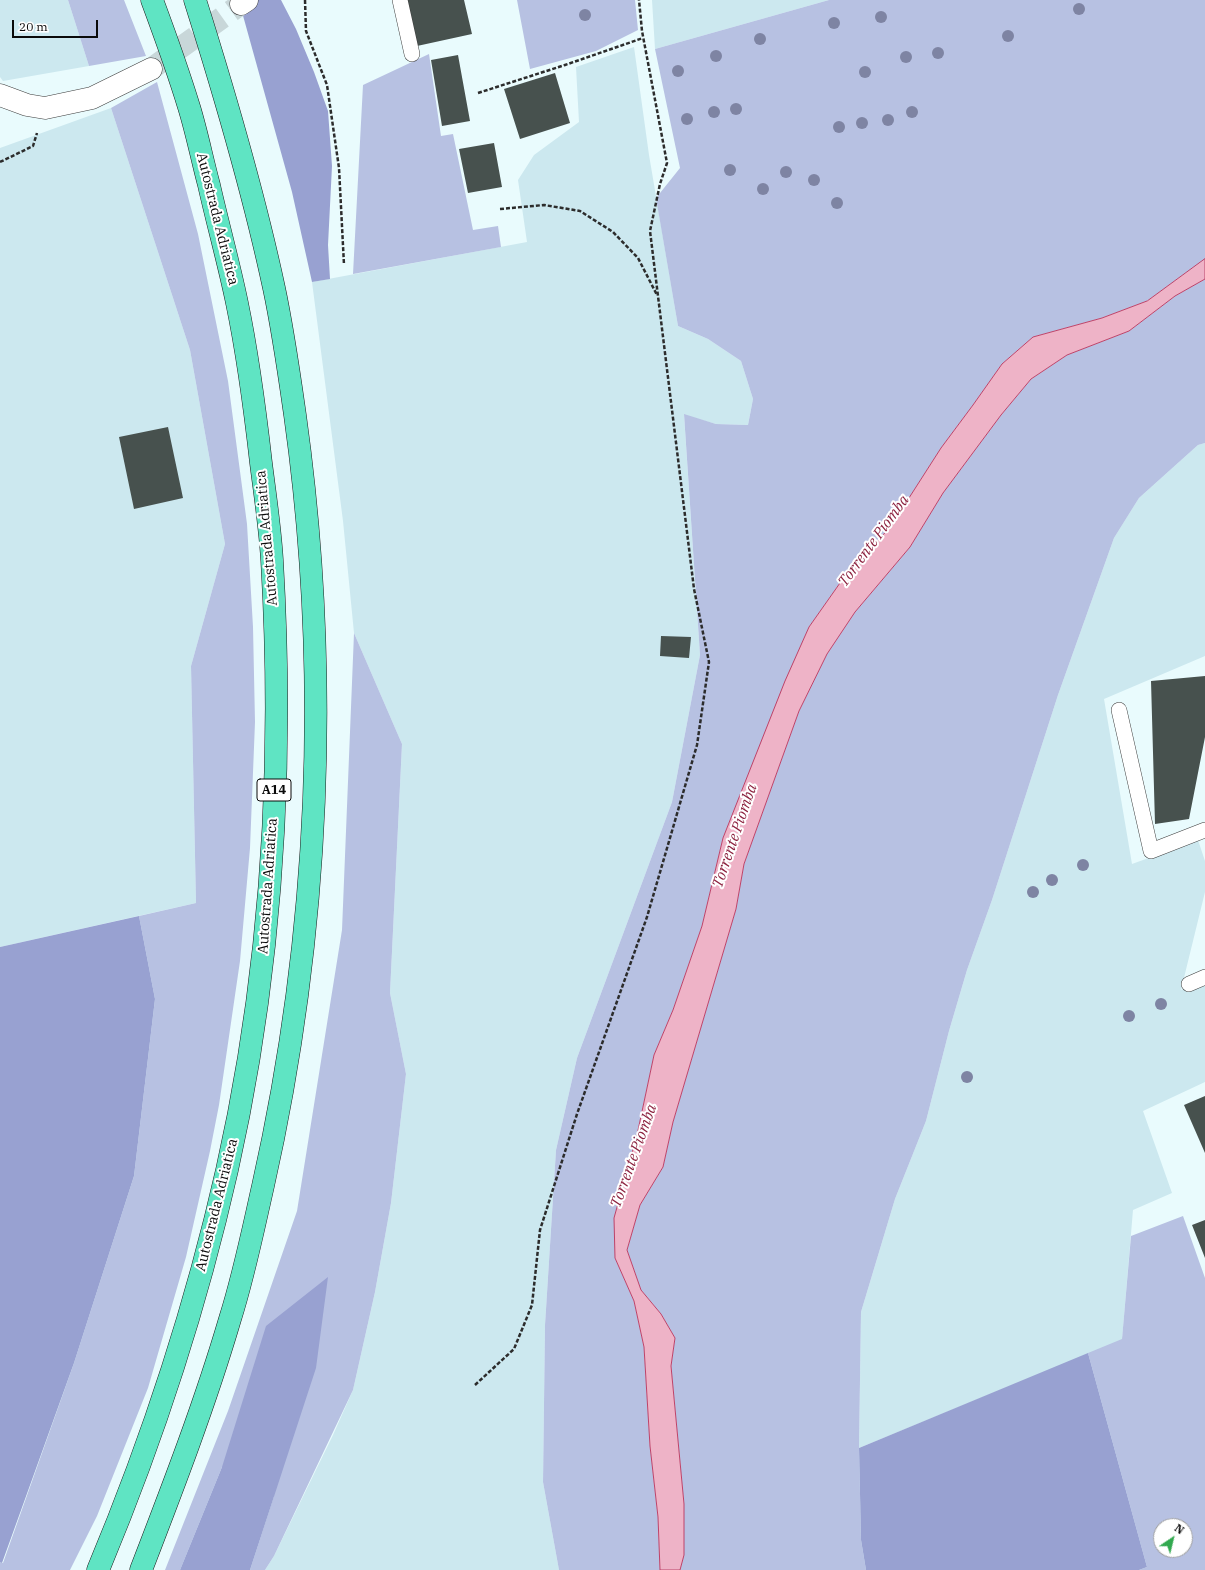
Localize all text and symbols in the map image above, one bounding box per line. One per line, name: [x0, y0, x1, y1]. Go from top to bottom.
scale bar: [14, 12, 100, 38]
text: 20 m: [19, 19, 48, 34]
street label: Autostrada Adriatica: [192, 151, 242, 287]
street label: Autostrada Adriatica: [253, 469, 281, 607]
water label: Torrente Piomba: [835, 492, 913, 590]
road number: A14: [257, 779, 291, 801]
water label: Torrente Piomba: [709, 782, 761, 890]
street label: Autostrada Adriatica: [255, 818, 281, 954]
water label: Torrente Piomba: [607, 1102, 661, 1210]
street label: Autostrada Adriatica: [192, 1137, 242, 1273]
north arrow: [1153, 1518, 1193, 1558]
text: N: [1172, 1521, 1187, 1537]

